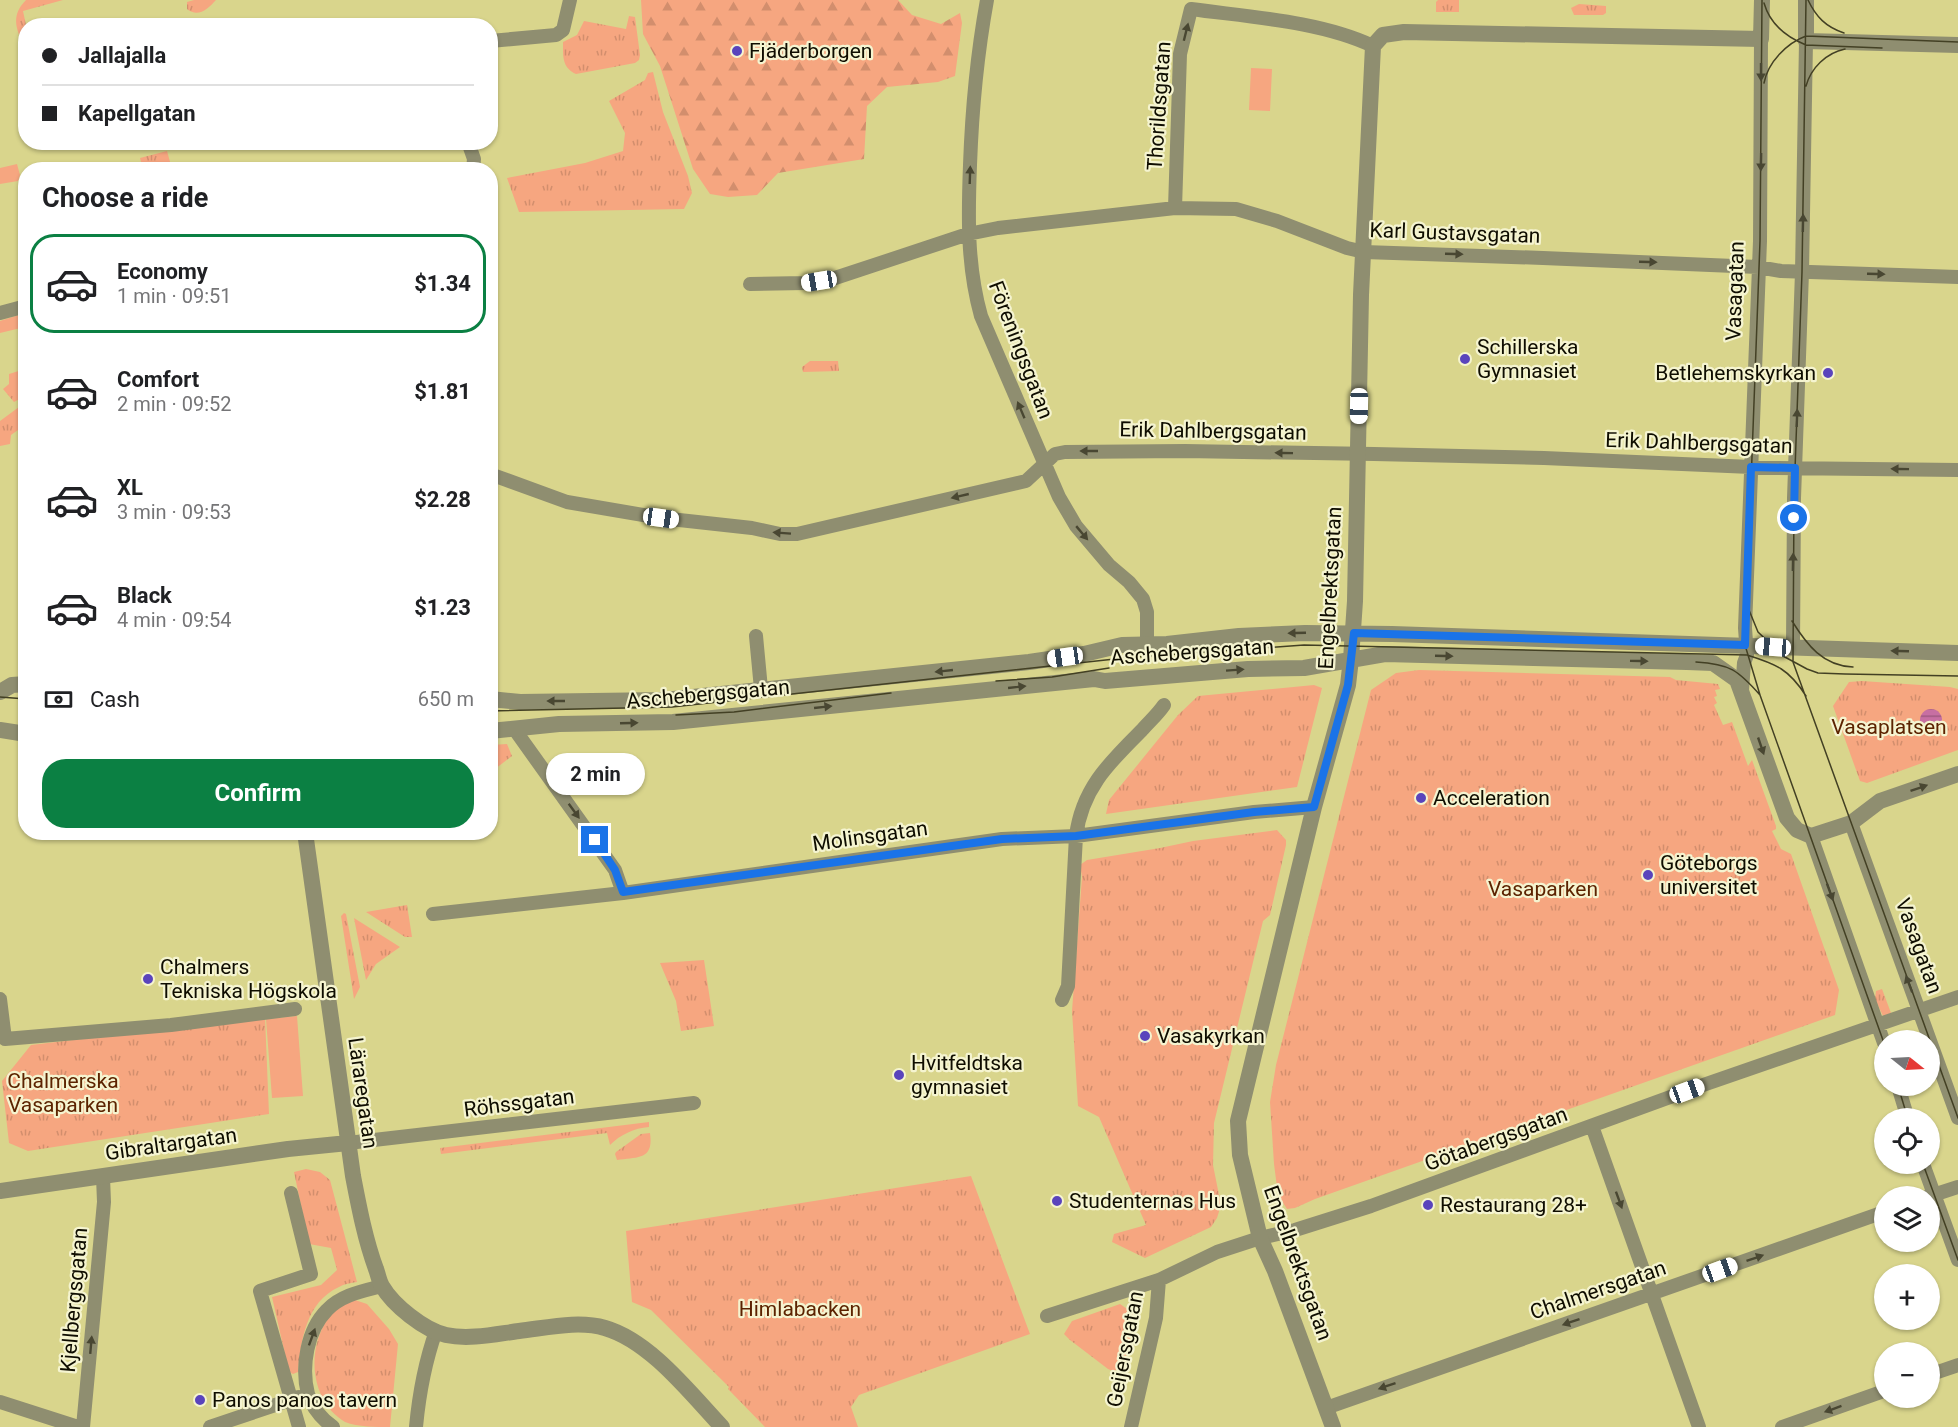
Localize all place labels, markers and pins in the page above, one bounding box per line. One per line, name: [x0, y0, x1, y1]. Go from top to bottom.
place label: Fjäderborgen: [749, 39, 872, 63]
marker: Fjäderborgen: [730, 44, 744, 58]
place label: Schillerska Gymnasiet: [1477, 335, 1579, 383]
marker: Schillerska Gymnasiet: [1458, 352, 1472, 366]
place label: Betlehemskyrkan: [1655, 361, 1816, 385]
marker: Betlehemskyrkan: [1821, 366, 1835, 380]
place label: Acceleration: [1433, 786, 1550, 810]
marker: Acceleration: [1414, 791, 1428, 805]
place label: Göteborgs universitet: [1660, 851, 1758, 899]
marker: Göteborgs universitet: [1641, 868, 1655, 882]
place label: Chalmers Tekniska Högskola: [160, 955, 337, 1003]
marker: Chalmers Tekniska Högskola: [141, 972, 155, 986]
place label: Vasakyrkan: [1157, 1024, 1265, 1048]
marker: Vasakyrkan: [1138, 1029, 1152, 1043]
place label: Hvitfeldtska gymnasiet: [911, 1051, 1023, 1099]
marker: Hvitfeldtska gymnasiet: [892, 1068, 906, 1082]
place label: Studenternas Hus: [1069, 1189, 1236, 1213]
place label: Restaurang 28+: [1440, 1193, 1587, 1217]
marker: Studenternas Hus: [1050, 1194, 1064, 1208]
marker: Restaurang 28+: [1421, 1198, 1435, 1212]
place label: Panos panos tavern: [212, 1388, 397, 1412]
marker: Panos panos tavern: [193, 1393, 207, 1407]

